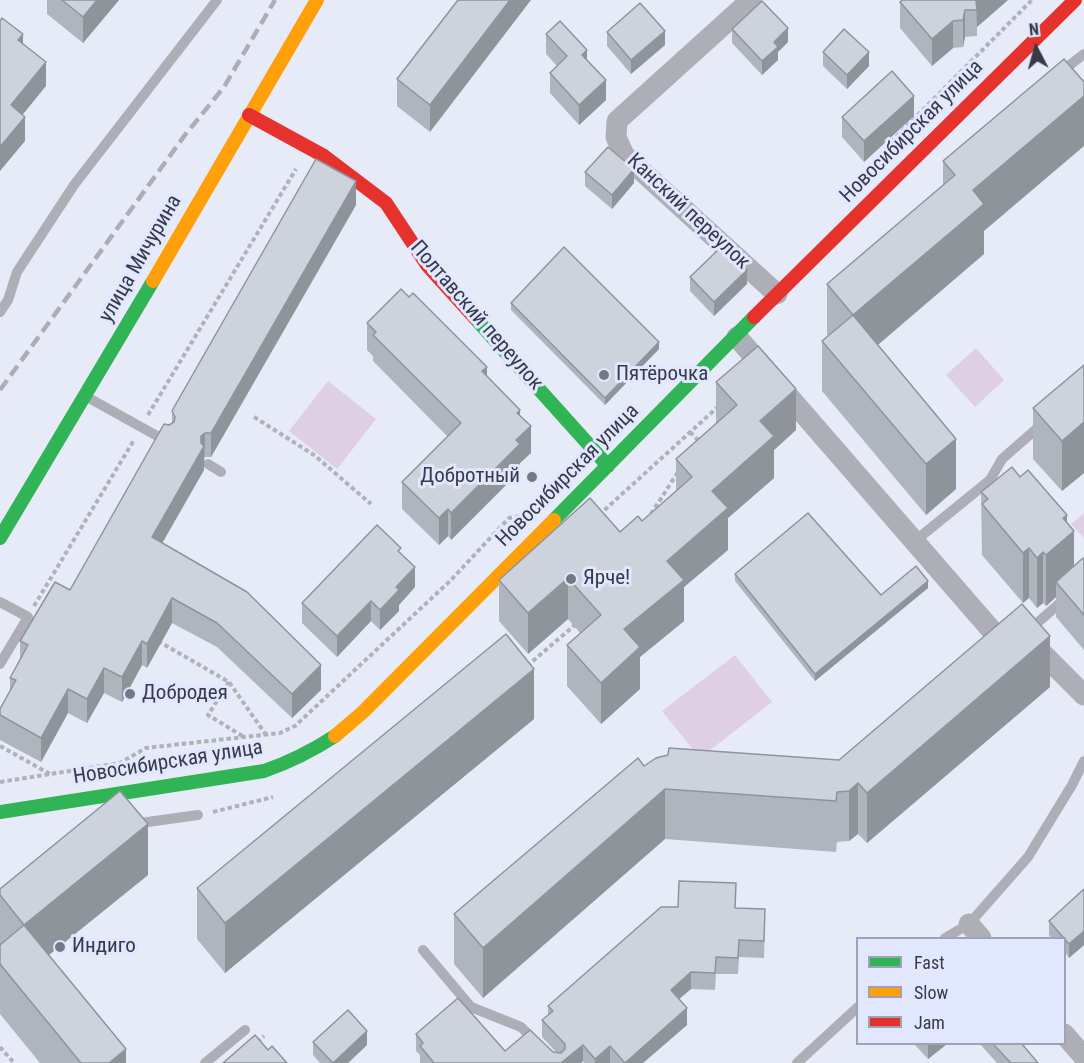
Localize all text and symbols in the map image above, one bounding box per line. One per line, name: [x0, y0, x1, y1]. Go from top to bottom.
north arrow: [1006, 18, 1066, 78]
text: N: [1028, 20, 1040, 40]
street label: Новосибирская улица: [835, 55, 989, 209]
street label: Канский переулок: [621, 149, 755, 275]
street label: улица Мичурина: [94, 191, 188, 327]
street label: Полтавский переулок: [404, 236, 548, 396]
place label: Пятёрочка: [616, 362, 708, 388]
marker: Пятёрочка: [597, 368, 611, 382]
street label: Новосибирская улица: [491, 399, 645, 553]
place label: Добротный: [420, 464, 520, 490]
marker: Добротный: [525, 470, 539, 484]
place label: Ярче!: [583, 566, 630, 592]
marker: Ярче!: [564, 572, 578, 586]
place label: Добродея: [142, 681, 228, 707]
marker: Добродея: [123, 687, 137, 701]
street label: Новосибирская улица: [71, 736, 265, 790]
place label: Индиго: [72, 934, 136, 960]
legend: [856, 937, 1066, 1045]
marker: Индиго: [53, 940, 67, 954]
text: Fast: [914, 952, 945, 973]
text: Slow: [914, 982, 948, 1003]
text: Jam: [914, 1012, 945, 1033]

